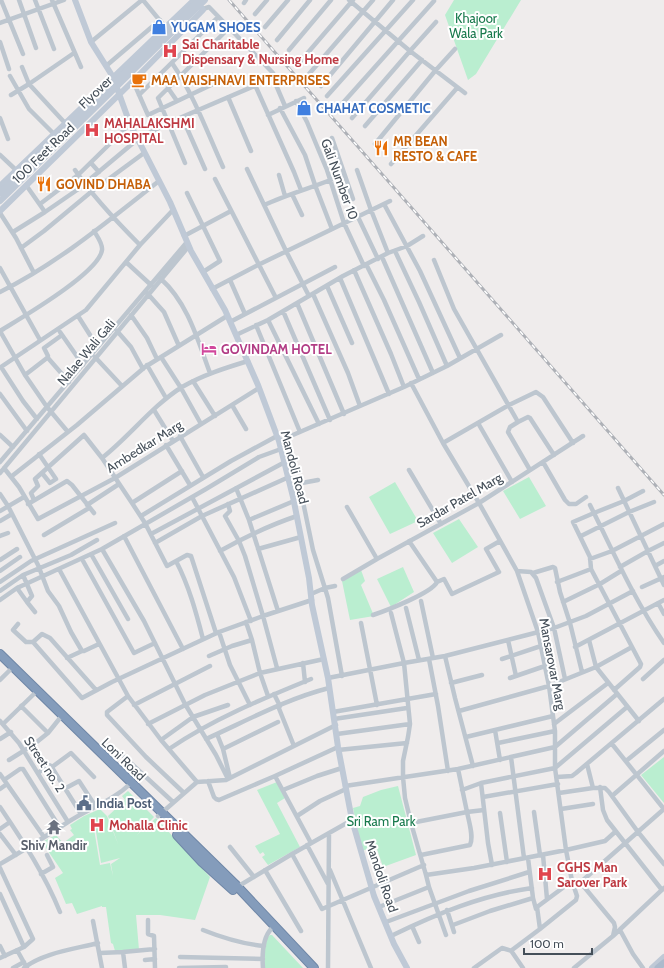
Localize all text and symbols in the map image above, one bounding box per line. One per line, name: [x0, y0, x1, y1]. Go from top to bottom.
park label: Khajoor Wala Park: [449, 10, 503, 41]
shop icon: YUGAM SHOES: [150, 18, 168, 36]
place label: YUGAM SHOES: [170, 19, 261, 35]
place label: Sai Charitable Dispensary & Nursing Home: [182, 36, 339, 67]
hospital icon: Sai Charitable Dispensary & Nursing Home: [161, 42, 179, 60]
cafe icon: MAA VAISHNAVI ENTERPRISES: [130, 71, 148, 89]
street label: Flyover: [75, 72, 116, 112]
place label: MAA VAISHNAVI ENTERPRISES: [151, 72, 330, 88]
shop icon: CHAHAT COSMETIC: [295, 99, 313, 117]
place label: CHAHAT COSMETIC: [316, 100, 431, 116]
place label: MAHALAKSHMI HOSPITAL: [104, 115, 195, 146]
street label: 100 Feet Road: [9, 119, 77, 187]
hospital icon: MAHALAKSHMI HOSPITAL: [83, 121, 101, 139]
place label: MR BEAN RESTO & CAFE: [393, 133, 477, 164]
street label: Gali Number 10: [318, 136, 362, 222]
restaurant icon: MR BEAN RESTO & CAFE: [372, 139, 390, 157]
restaurant icon: GOVIND DHABA: [35, 175, 53, 193]
place label: GOVIND DHABA: [56, 176, 152, 192]
street label: Nalae Wali Gali: [54, 316, 118, 388]
hotel icon: GOVINDAM HOTEL: [200, 340, 218, 358]
place label: GOVINDAM HOTEL: [221, 341, 332, 357]
street label: Ambedkar Marg: [103, 416, 185, 476]
street label: Mandoli Road: [278, 429, 312, 505]
street label: Sardar Patel Marg: [414, 469, 505, 531]
street label: Mansarovar Marg: [536, 617, 570, 712]
street label: Street no. 2: [21, 733, 69, 795]
street label: Loni Road: [99, 734, 149, 784]
public building icon: India Post: [75, 794, 93, 812]
place label: India Post: [96, 795, 152, 811]
park label: Sri Ram Park: [346, 813, 416, 829]
hospital icon: Mohalla Clinic: [88, 816, 106, 834]
place label: Mohalla Clinic: [109, 817, 188, 833]
temple icon: Shiv Mandir: [45, 818, 63, 836]
place label: Shiv Mandir: [21, 837, 88, 853]
street label: Mandoli Road: [362, 838, 402, 914]
place label: CGHS Man Sarover Park: [557, 859, 628, 890]
hospital icon: CGHS Man Sarover Park: [536, 865, 554, 883]
scale bar: [524, 930, 592, 956]
text: 100 m: [530, 936, 564, 951]

